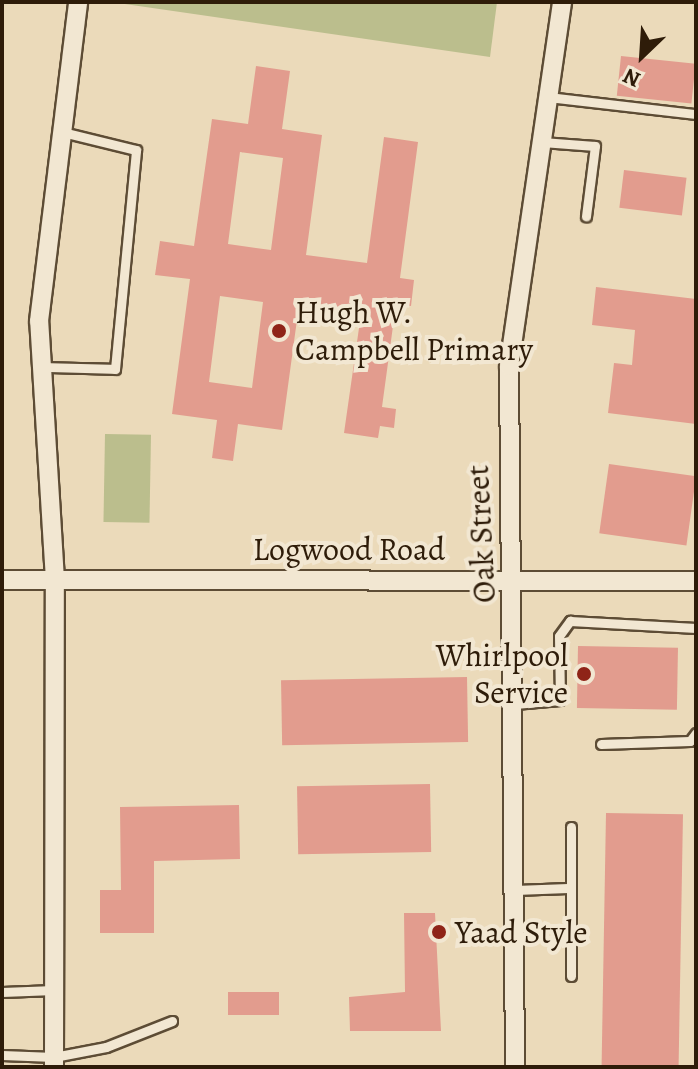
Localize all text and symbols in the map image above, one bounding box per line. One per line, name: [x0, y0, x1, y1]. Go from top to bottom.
north arrow: [602, 16, 682, 96]
text: N: [618, 61, 645, 95]
place label: Hugh W. Campbell Primary: [295, 294, 533, 369]
marker: Hugh W. Campbell Primary: [270, 322, 288, 340]
street label: Oak Street: [458, 464, 504, 604]
street label: Logwood Road: [253, 530, 445, 568]
place label: Whirlpool Service: [436, 637, 568, 712]
marker: Whirlpool Service: [575, 665, 593, 683]
place label: Yaad Style: [455, 913, 588, 951]
marker: Yaad Style: [430, 923, 448, 941]

